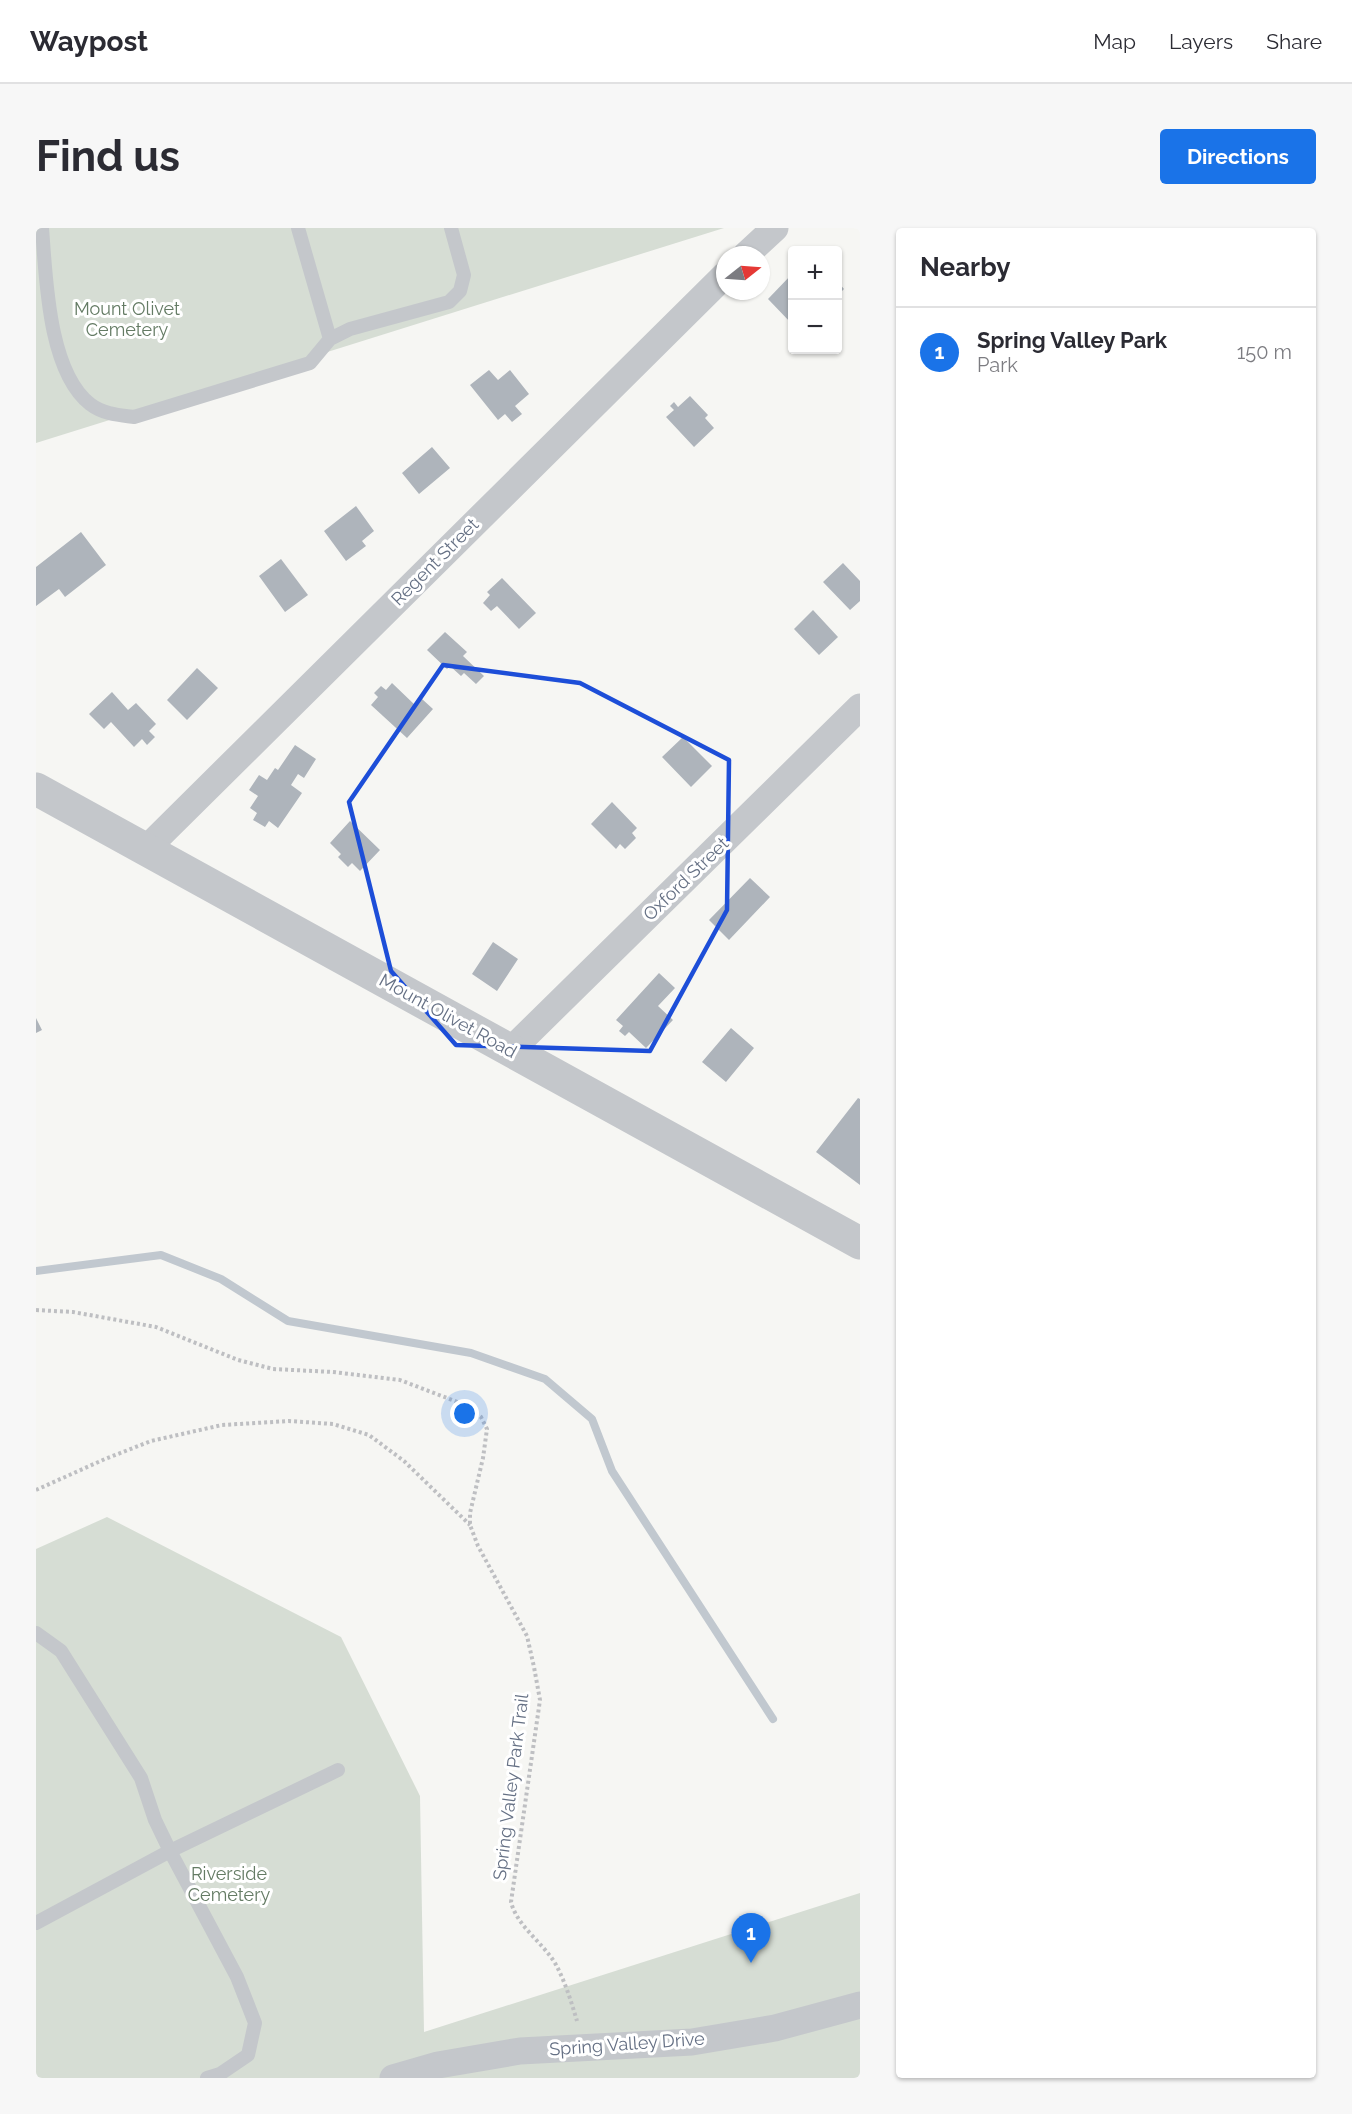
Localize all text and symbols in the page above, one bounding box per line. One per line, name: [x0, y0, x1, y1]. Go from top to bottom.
text: Waypost: [30, 25, 148, 58]
text: Map: [1093, 29, 1136, 54]
text: Layers: [1169, 29, 1233, 54]
text: Share: [1266, 29, 1322, 54]
button: Directions: [1160, 129, 1316, 184]
text: Find us: [36, 132, 180, 181]
north arrow: [716, 246, 770, 300]
map controls: [788, 246, 842, 354]
button: +: [788, 246, 842, 300]
text: Nearby: [920, 252, 1010, 282]
park label: Mount Olivet Cemetery: [74, 298, 180, 340]
button: −: [788, 300, 842, 354]
text: Spring Valley Park: [977, 327, 1167, 353]
text: 1: [935, 340, 944, 364]
text: 150 m: [1237, 340, 1292, 364]
text: Park: [977, 353, 1018, 377]
street label: Regent Street: [387, 514, 483, 610]
street label: Oxford Street: [639, 833, 733, 925]
street label: Mount Olivet Road: [376, 969, 521, 1062]
your location: [450, 1399, 479, 1428]
street label: Spring Valley Park Trail: [489, 1692, 532, 1882]
park label: Riverside Cemetery: [188, 1863, 270, 1905]
pin: 1: [732, 1914, 770, 1963]
street label: Spring Valley Drive: [548, 2028, 706, 2059]

